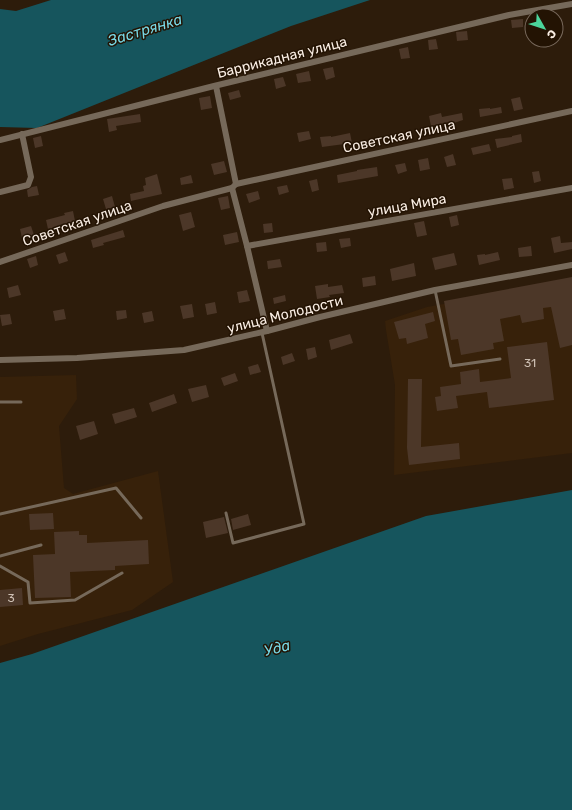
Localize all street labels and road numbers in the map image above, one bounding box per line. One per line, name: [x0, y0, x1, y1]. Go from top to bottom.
street label: Баррикадная улица: [215, 33, 349, 82]
street label: Советская улица: [341, 116, 457, 157]
street label: улица Мира: [367, 190, 448, 221]
street label: Советская улица: [20, 197, 134, 250]
street label: улица Молодости: [225, 292, 345, 337]

